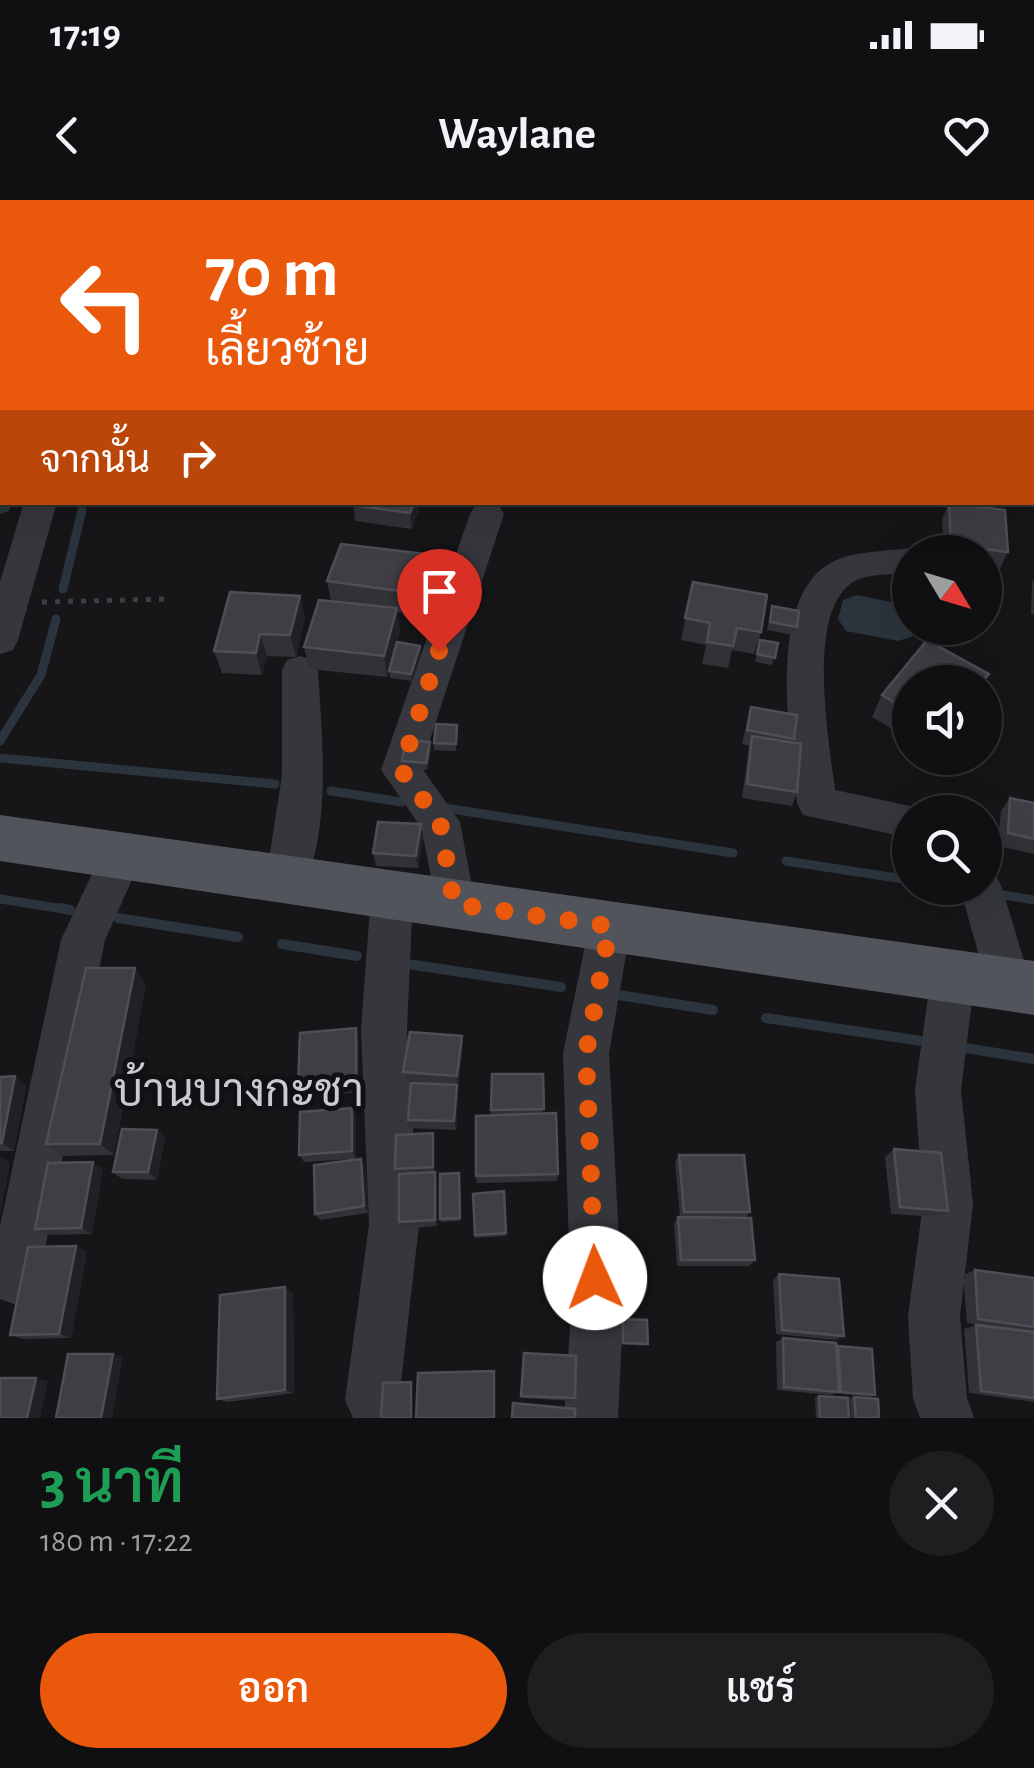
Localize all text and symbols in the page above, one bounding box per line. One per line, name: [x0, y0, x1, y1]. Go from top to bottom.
text: 17:19: [50, 16, 121, 54]
icon: back: [40, 108, 95, 163]
icon: heart: [939, 108, 994, 163]
text: Waylane: [438, 112, 596, 157]
text: 70 m: [205, 239, 339, 309]
icon: left: [40, 240, 170, 370]
text: เลี้ยวซ้าย: [205, 329, 369, 374]
icon: right: [170, 430, 225, 485]
text: จากนั้น: [40, 442, 150, 480]
north arrow: [892, 535, 1002, 645]
map controls: [892, 535, 1002, 905]
pin: [397, 549, 482, 652]
icon: arrive: [412, 564, 467, 619]
button: sound: [892, 665, 1002, 775]
button: search: [892, 795, 1002, 905]
district label: บ้านบางกะชา: [114, 1061, 364, 1115]
position arrow: [543, 1226, 647, 1330]
button: close: [889, 1451, 994, 1556]
text: 3 นาที: [40, 1454, 184, 1514]
text: 180 m · 17:22: [40, 1525, 193, 1557]
button: ออก: [40, 1633, 507, 1748]
button: แชร์: [527, 1633, 994, 1748]

